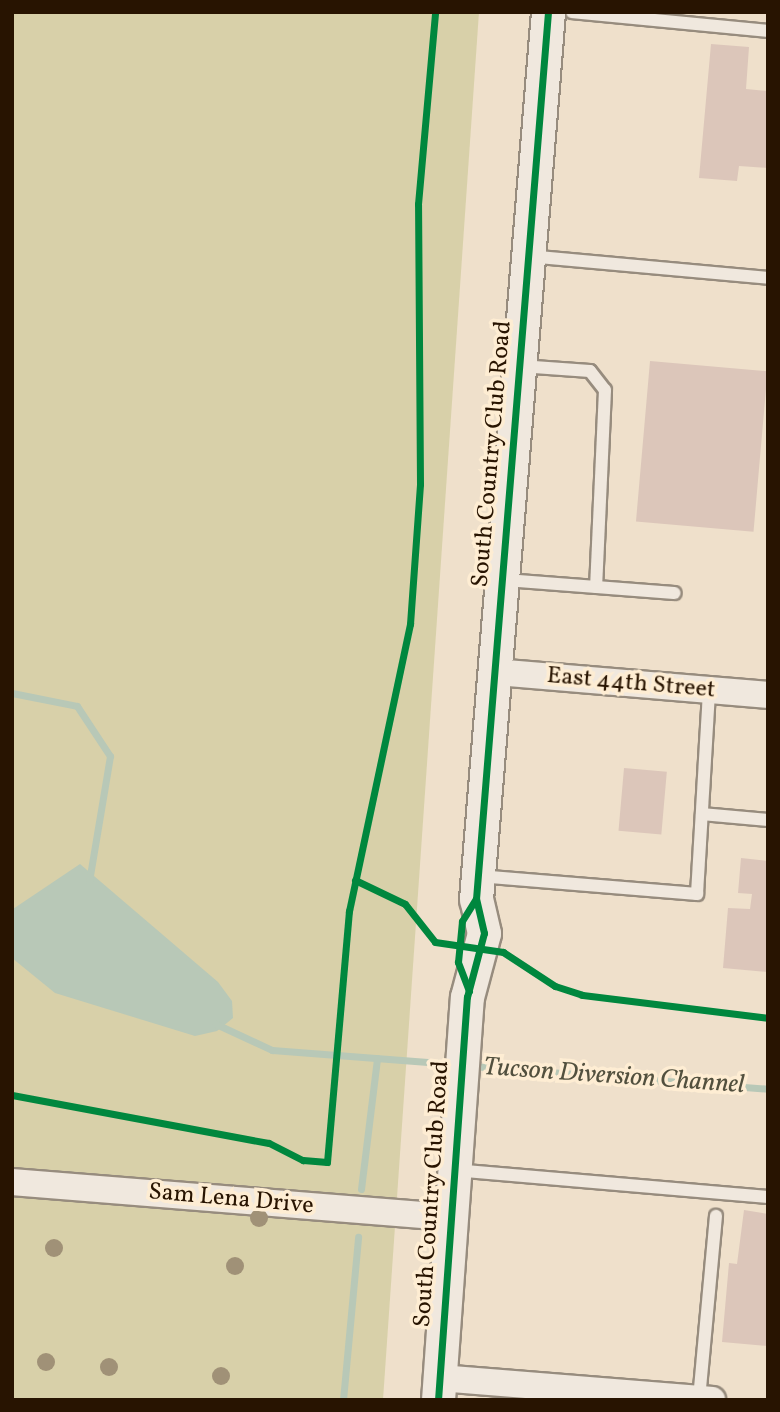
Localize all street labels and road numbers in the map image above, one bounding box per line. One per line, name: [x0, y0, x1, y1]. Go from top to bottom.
street label: South Country Club Road: [467, 319, 519, 589]
street label: East 44th Street: [546, 662, 716, 706]
street label: South Country Club Road: [409, 1059, 457, 1329]
street label: Sam Lena Drive: [147, 1178, 315, 1222]

